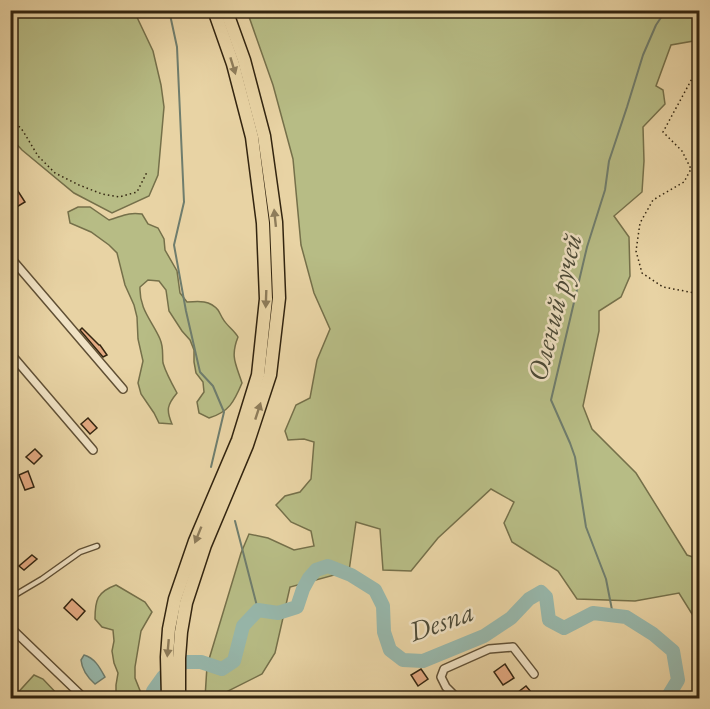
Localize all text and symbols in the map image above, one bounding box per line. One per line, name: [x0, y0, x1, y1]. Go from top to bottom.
one-way arrow: [229, 57, 238, 75]
one-way arrow: [270, 209, 280, 228]
water label: Олений ручей: [518, 230, 590, 384]
one-way arrow: [261, 290, 270, 309]
one-way arrow: [254, 402, 263, 420]
one-way arrow: [193, 526, 202, 544]
water label: Desna: [402, 593, 479, 650]
one-way arrow: [163, 639, 172, 658]

